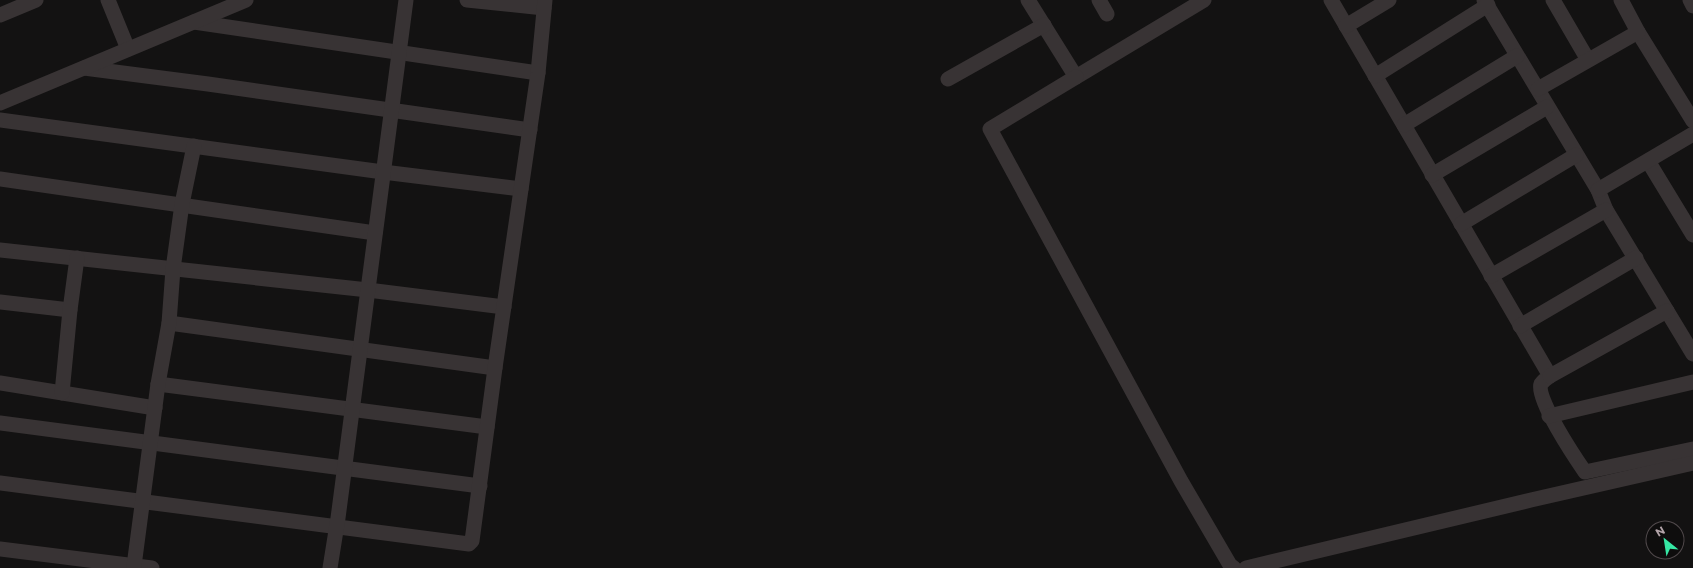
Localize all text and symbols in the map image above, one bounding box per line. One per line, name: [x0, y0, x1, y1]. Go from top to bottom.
north arrow: [1645, 520, 1685, 560]
text: N: [1653, 523, 1667, 540]

